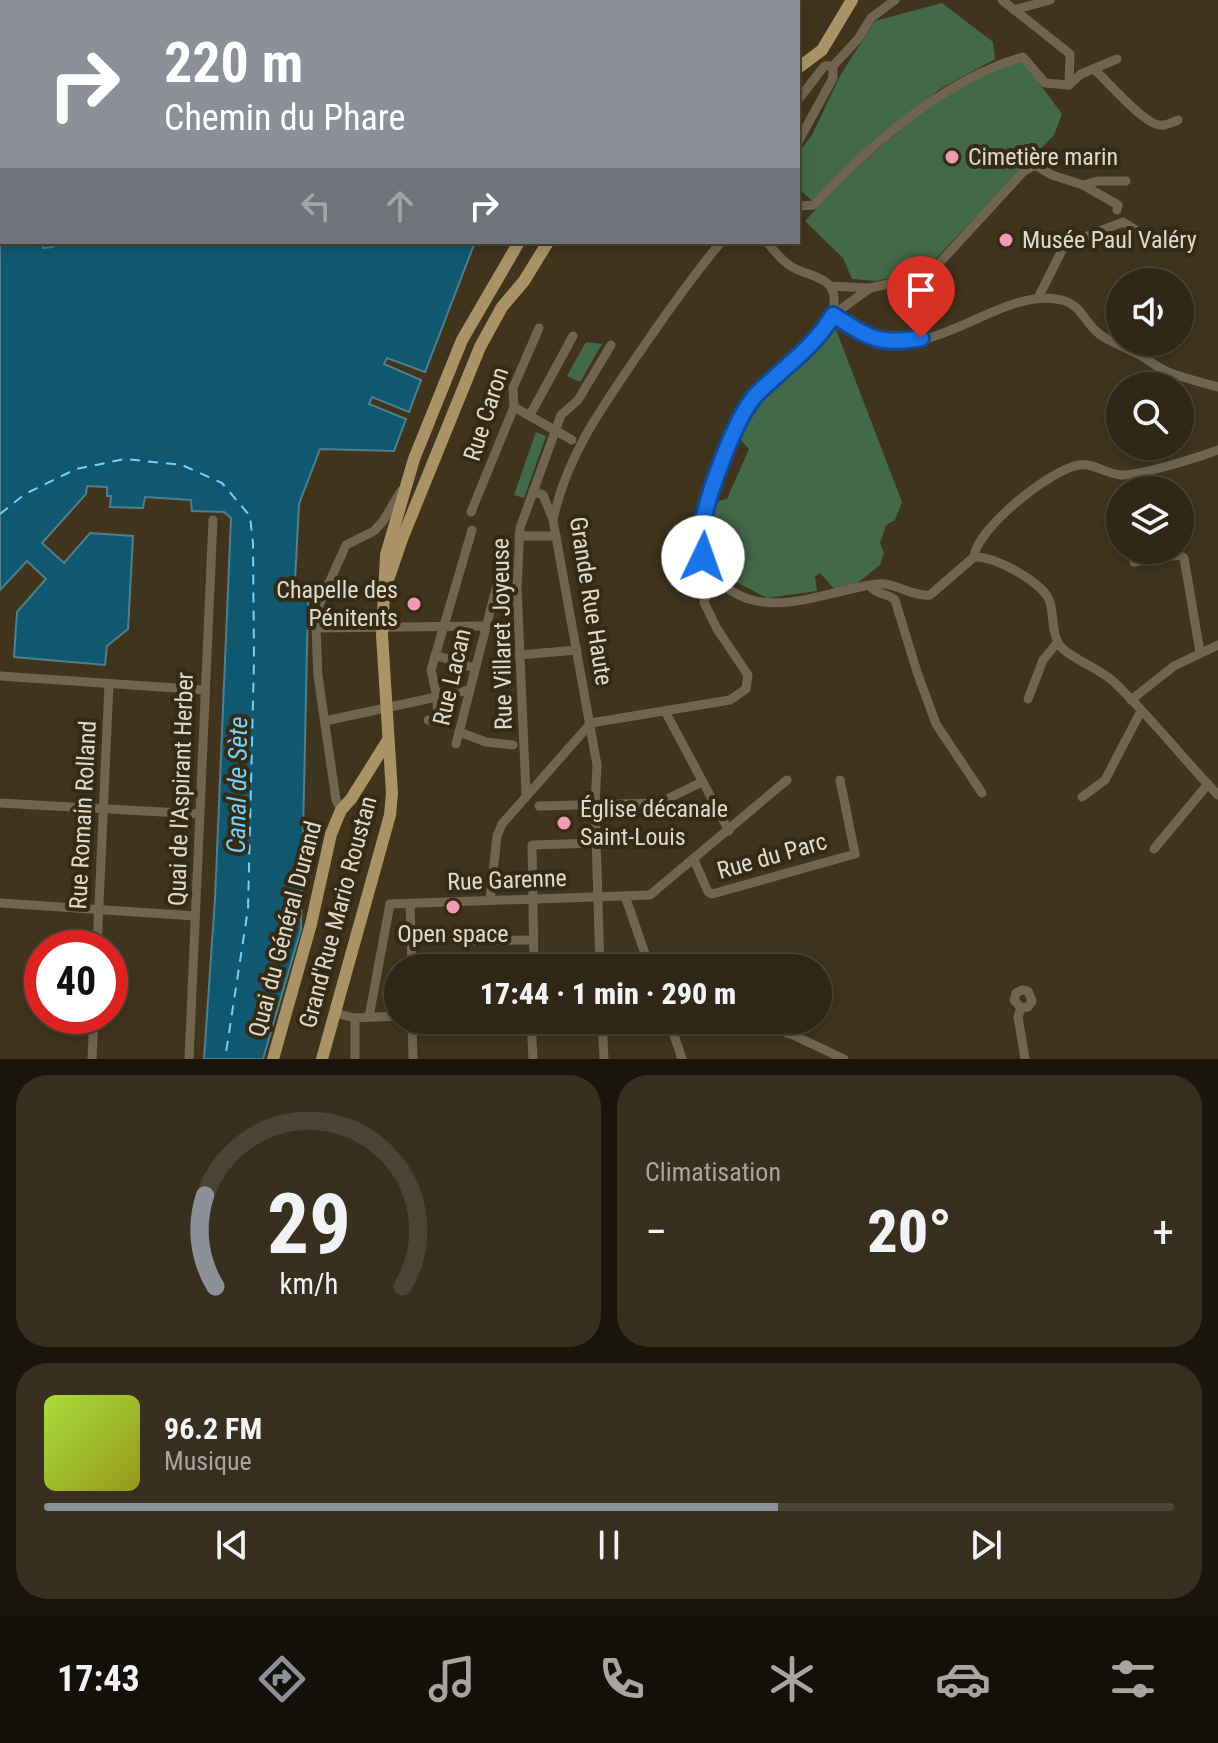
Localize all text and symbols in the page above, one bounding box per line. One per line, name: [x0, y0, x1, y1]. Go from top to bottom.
text: 220 m: [164, 30, 303, 96]
icon: right: [32, 32, 136, 136]
text: Chemin du Phare: [164, 97, 405, 139]
place label: Cimetière marin: [968, 143, 1118, 171]
marker: Cimetière marin: [943, 148, 961, 166]
icon: left: [294, 184, 338, 228]
icon: ahead: [378, 184, 422, 228]
icon: right: [462, 184, 506, 228]
place label: Musée Paul Valéry: [1022, 226, 1197, 254]
marker: Musée Paul Valéry: [997, 231, 1015, 249]
pin: [887, 256, 955, 338]
icon: arrive: [899, 268, 943, 312]
map controls: [1106, 268, 1194, 564]
button: sound: [1106, 268, 1194, 356]
street label: Rue Caron: [458, 364, 514, 464]
button: search: [1106, 372, 1194, 460]
button: layers: [1106, 476, 1194, 564]
street label: Grande Rue Haute: [564, 515, 618, 687]
position arrow: [661, 515, 745, 599]
street label: Rue Villaret Joyeuse: [486, 538, 518, 730]
place label: Chapelle des Pénitents: [276, 576, 398, 632]
marker: Chapelle des Pénitents: [405, 595, 423, 613]
street label: Rue Lacan: [427, 626, 477, 728]
street label: Quai de l'Aspirant Herber: [163, 672, 199, 906]
water label: Canal de Sète: [221, 716, 253, 854]
street label: Rue Romain Rolland: [64, 720, 102, 910]
street label: Grand'Rue Mario Roustan: [294, 793, 382, 1031]
place label: Église décanale Saint-Louis: [580, 795, 728, 851]
marker: Église décanale Saint-Louis: [555, 814, 573, 832]
street label: Quai du Général Durand: [243, 818, 327, 1040]
street label: Rue du Parc: [714, 827, 830, 885]
street label: Rue Garenne: [447, 864, 567, 896]
marker: Open space: [444, 898, 462, 916]
place label: Open space: [397, 920, 509, 948]
speed limit sign: 40: [24, 930, 128, 1034]
text: 17:44 · 1 min · 290 m: [480, 976, 736, 1011]
text: Climatisation: [645, 1157, 781, 1187]
text: 29: [266, 1176, 351, 1273]
text: 20°: [867, 1196, 952, 1267]
text: −: [645, 1206, 667, 1258]
text: +: [1152, 1206, 1174, 1258]
text: km/h: [279, 1267, 338, 1301]
text: 96.2 FM: [164, 1411, 262, 1446]
text: Musique: [164, 1446, 252, 1476]
icon: previous: [210, 1523, 254, 1567]
icon: pause: [587, 1523, 631, 1567]
icon: next: [964, 1523, 1008, 1567]
icon: directions: [254, 1651, 310, 1707]
icon: music: [424, 1651, 480, 1707]
icon: phone: [594, 1651, 650, 1707]
icon: climate: [764, 1651, 820, 1707]
icon: car: [935, 1651, 991, 1707]
icon: filters: [1105, 1651, 1161, 1707]
text: 17:43: [57, 1658, 140, 1700]

